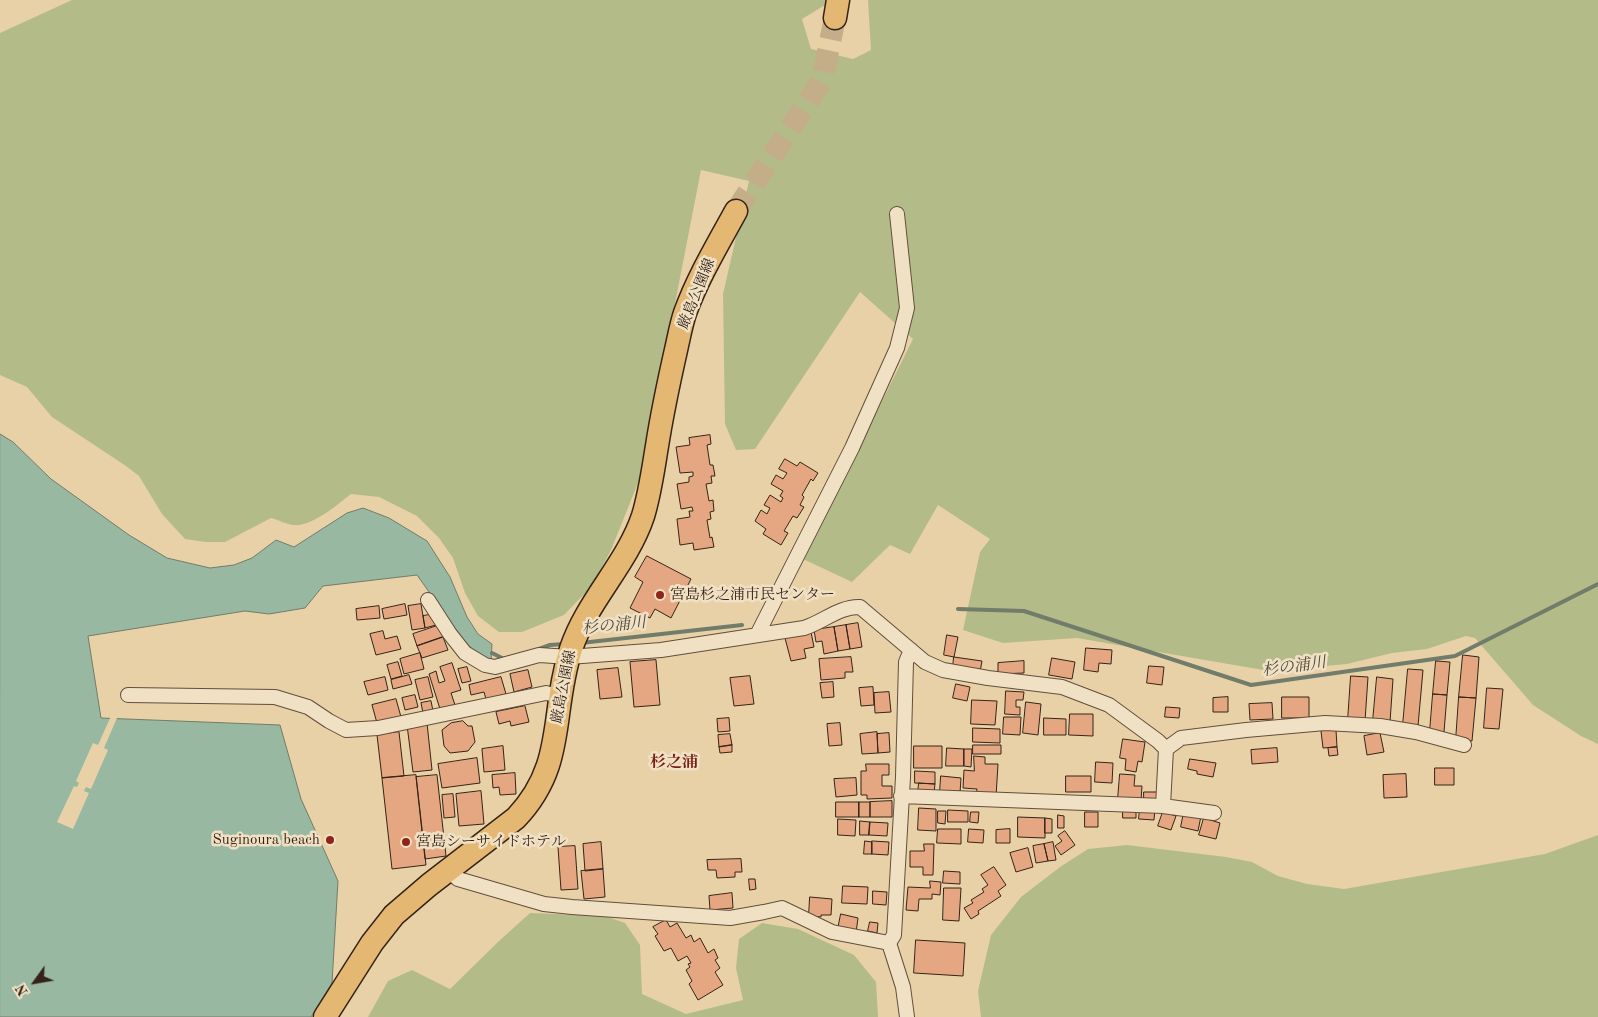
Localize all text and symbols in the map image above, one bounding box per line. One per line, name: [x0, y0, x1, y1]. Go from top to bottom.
street label: 厳島公園線: [675, 256, 719, 332]
place label: 宮島杉之浦市民センター: [670, 586, 835, 604]
marker: 宮島杉之浦市民センター: [654, 589, 666, 601]
water label: 杉の浦川: [581, 613, 647, 639]
street label: 厳島公園線: [548, 648, 580, 726]
water label: 杉の浦川: [1261, 653, 1327, 681]
district label: 杉之浦: [650, 753, 698, 773]
place label: Suginoura beach: [213, 831, 320, 849]
place label: 宮島シーサイドホテル: [416, 833, 566, 851]
marker: Suginoura beach: [324, 834, 336, 846]
marker: 宮島シーサイドホテル: [400, 836, 412, 848]
north arrow: [10, 957, 60, 1007]
text: N: [14, 982, 31, 998]

